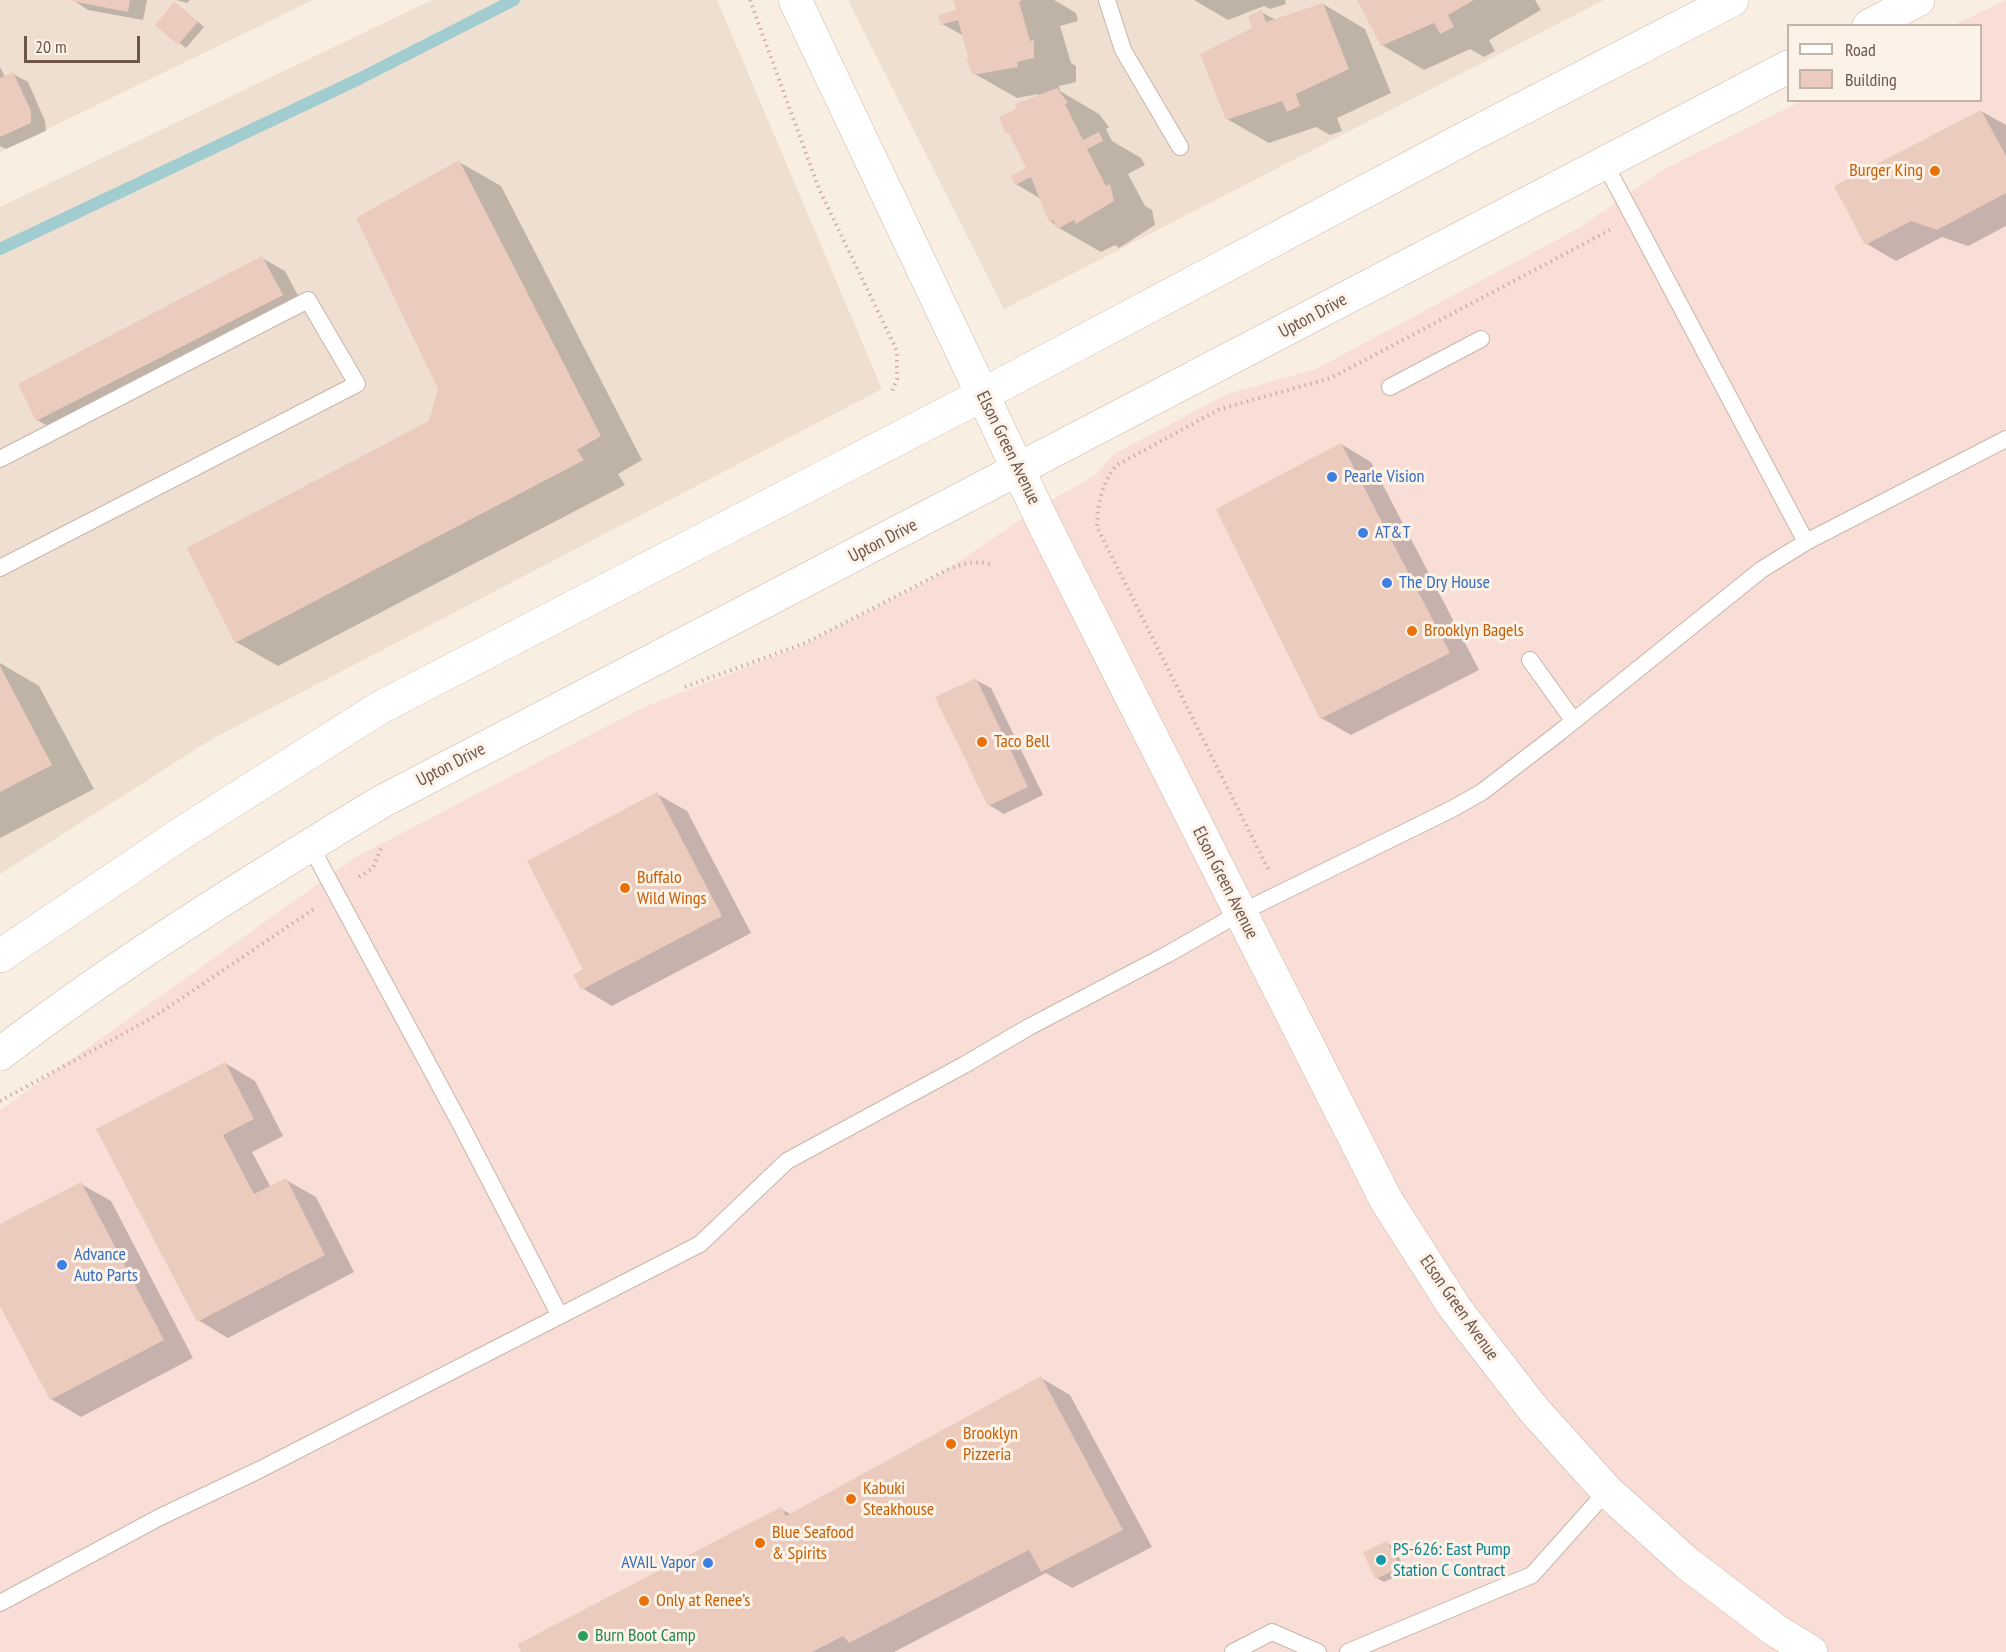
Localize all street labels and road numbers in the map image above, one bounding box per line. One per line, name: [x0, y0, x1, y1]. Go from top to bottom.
street label: Upton Drive: [1275, 289, 1351, 343]
street label: Elson Green Avenue: [971, 388, 1045, 508]
street label: Upton Drive: [845, 515, 921, 567]
street label: Upton Drive: [413, 739, 489, 791]
street label: Elson Green Avenue: [1187, 823, 1263, 943]
street label: Elson Green Avenue: [1415, 1251, 1503, 1365]

